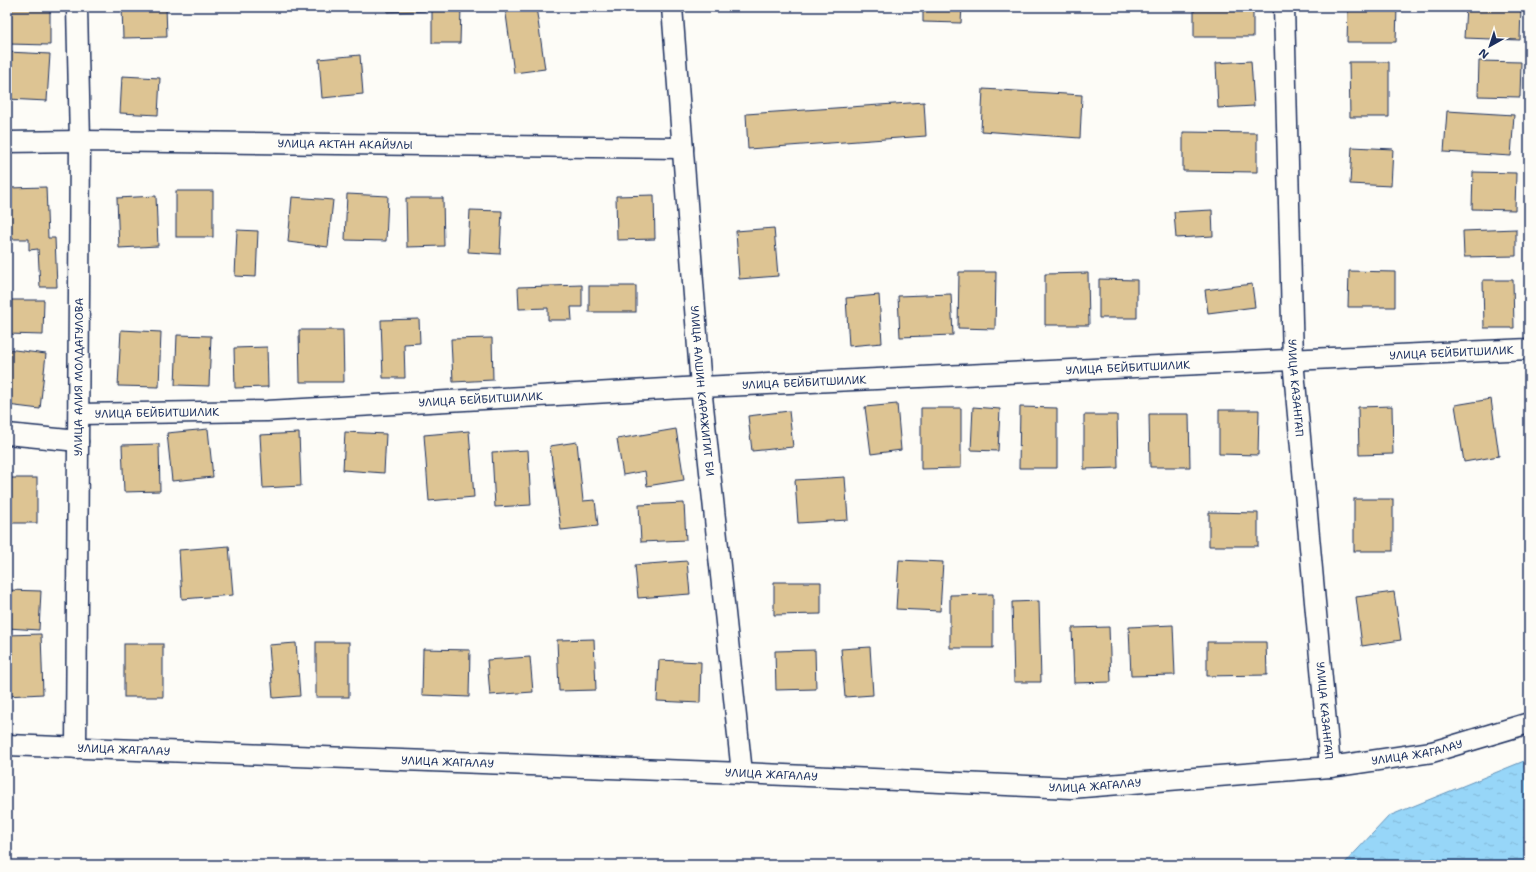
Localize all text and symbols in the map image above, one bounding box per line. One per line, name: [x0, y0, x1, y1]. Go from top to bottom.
north arrow: [1470, 26, 1510, 66]
text: N: [1476, 45, 1492, 62]
street label: УЛИЦА АКТАН АКАЙУЛЫ: [277, 136, 413, 152]
street label: УЛИЦА АЛИЯ МОЛДАГУЛОВА: [70, 298, 86, 456]
street label: УЛИЦА АЛШИН КАРАЖИГИТ БИ: [687, 305, 718, 477]
street label: УЛИЦА КАЗАНГАП: [1285, 339, 1307, 437]
street label: УЛИЦА БЕЙБИТШИЛИК: [1389, 342, 1514, 363]
street label: УЛИЦА БЕЙБИТШИЛИК: [1065, 357, 1190, 378]
street label: УЛИЦА БЕЙБИТШИЛИК: [742, 372, 867, 393]
street label: УЛИЦА БЕЙБИТШИЛИК: [418, 388, 543, 410]
street label: УЛИЦА БЕЙБИТШИЛИК: [95, 404, 219, 421]
street label: УЛИЦА КАЗАНГАП: [1313, 661, 1337, 760]
street label: УЛИЦА ЖАГАЛАУ: [1370, 736, 1464, 768]
street label: УЛИЦА ЖАГАЛАУ: [77, 740, 171, 759]
street label: УЛИЦА ЖАГАЛАУ: [401, 753, 494, 771]
street label: УЛИЦА ЖАГАЛАУ: [725, 765, 818, 784]
street label: УЛИЦА ЖАГАЛАУ: [1048, 775, 1142, 796]

